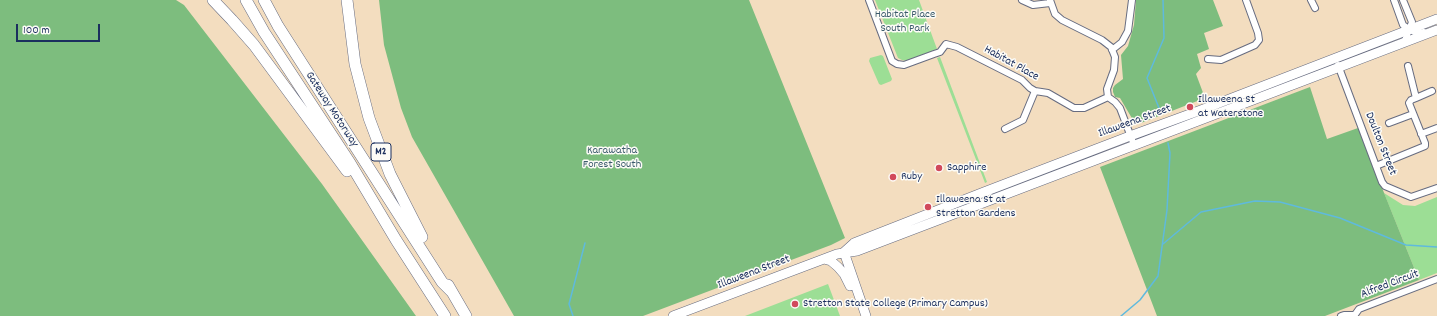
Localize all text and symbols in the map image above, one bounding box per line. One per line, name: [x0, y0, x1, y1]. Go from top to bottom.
park label: Habitat Place South Park: [875, 8, 935, 36]
scale bar: [18, 16, 102, 42]
text: 100 m: [23, 22, 50, 39]
street label: Habitat Place: [981, 43, 1041, 85]
street label: Gateway Motorway: [301, 70, 361, 150]
place label: Illaweena St at Waterstone: [1198, 93, 1263, 121]
street label: Illaweena Street: [1097, 102, 1173, 142]
marker: Illaweena St at Waterstone: [1185, 102, 1195, 112]
street label: Doulton Street: [1361, 110, 1399, 178]
road number: M2: [371, 143, 391, 161]
park label: Karawatha Forest South: [583, 144, 641, 172]
place label: Sapphire: [947, 161, 986, 175]
marker: Sapphire: [934, 163, 944, 173]
place label: Ruby: [901, 170, 922, 184]
marker: Ruby: [888, 172, 898, 182]
place label: Illaweena St at Stretton Gardens: [936, 193, 1016, 221]
marker: Illaweena St at Stretton Gardens: [923, 202, 933, 212]
street label: Illaweena Street: [716, 253, 792, 293]
street label: Alfred Circuit: [1359, 267, 1421, 303]
place label: Stretton State College (Primary Campus): [803, 297, 988, 311]
marker: Stretton State College (Primary Campus): [790, 299, 800, 309]

